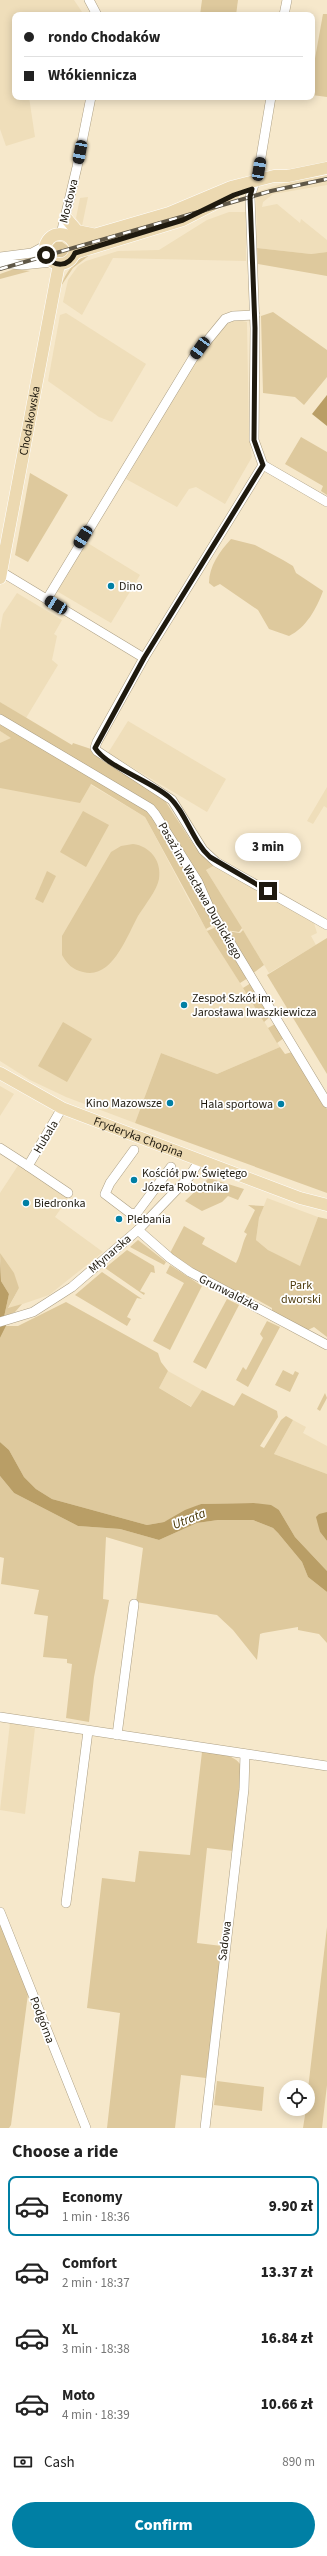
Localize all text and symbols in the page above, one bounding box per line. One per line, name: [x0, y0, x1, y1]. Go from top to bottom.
text: rondo Chodaków: [48, 27, 160, 48]
text: Włókiennicza: [48, 65, 137, 86]
car: [72, 139, 88, 165]
car: [251, 156, 267, 182]
street label: Mostowa: [55, 177, 83, 225]
route start: [37, 246, 55, 264]
car: [188, 335, 212, 361]
street label: Chodakowska: [15, 385, 44, 457]
car: [72, 524, 94, 550]
place label: Dino: [119, 578, 142, 595]
marker: Dino: [106, 581, 116, 591]
car: [43, 594, 69, 616]
street label: Pasaż im. Wacława Duplickiego: [154, 819, 246, 963]
callout: 3 min: [235, 833, 301, 861]
text: 3 min: [252, 838, 284, 856]
route end: [259, 882, 277, 900]
place label: Zespoł Szkół im. Jarosława Iwaszkiewicza: [192, 990, 317, 1021]
marker: Zespoł Szkół im. Jarosława Iwaszkiewicza: [179, 1000, 189, 1010]
place label: Kino Mazowsze: [86, 1095, 162, 1112]
place label: Hala sportowa: [200, 1096, 273, 1113]
marker: Kino Mazowsze: [165, 1098, 175, 1108]
marker: Hala sportowa: [276, 1099, 286, 1109]
street label: Fryderyka Chopina: [91, 1112, 186, 1162]
street label: Hubala: [29, 1117, 63, 1157]
place label: Kościół pw. Świętego Józefa Robotnika: [142, 1165, 247, 1196]
marker: Kościół pw. Świętego Józefa Robotnika: [129, 1175, 139, 1185]
place label: Biedronka: [34, 1195, 86, 1212]
marker: Biedronka: [21, 1198, 31, 1208]
place label: Plebania: [127, 1211, 171, 1228]
marker: Plebania: [114, 1214, 124, 1224]
street label: Młynarska: [85, 1231, 135, 1277]
street label: Grunwaldzka: [196, 1270, 262, 1316]
park label: Park dworski: [281, 1277, 321, 1308]
water label: Utrata: [170, 1504, 208, 1534]
street label: Sadowa: [214, 1920, 236, 1962]
street label: Podgórna: [25, 1994, 59, 2046]
map controls: [279, 2080, 315, 2116]
button: locate: [279, 2080, 315, 2116]
text: Choose a ride: [12, 2139, 118, 2164]
text: Economy: [62, 2187, 123, 2208]
icon: car: [14, 2188, 50, 2224]
text: 9.90 zł: [269, 2196, 313, 2217]
text: 1 min · 18:36: [62, 2208, 130, 2226]
text: Comfort: [62, 2253, 117, 2274]
icon: car: [14, 2254, 50, 2290]
text: 13.37 zł: [261, 2262, 313, 2283]
text: 2 min · 18:37: [62, 2274, 130, 2292]
text: XL: [62, 2319, 78, 2340]
icon: car: [14, 2320, 50, 2356]
text: 16.84 zł: [261, 2328, 313, 2349]
text: 3 min · 18:38: [62, 2340, 130, 2358]
text: Moto: [62, 2385, 95, 2406]
icon: car: [14, 2386, 50, 2422]
text: 10.66 zł: [261, 2394, 313, 2415]
text: 4 min · 18:39: [62, 2406, 130, 2424]
icon: cash: [12, 2451, 34, 2473]
text: Cash: [44, 2452, 75, 2473]
text: 890 m: [282, 2453, 315, 2471]
button: Confirm: [12, 2502, 315, 2548]

